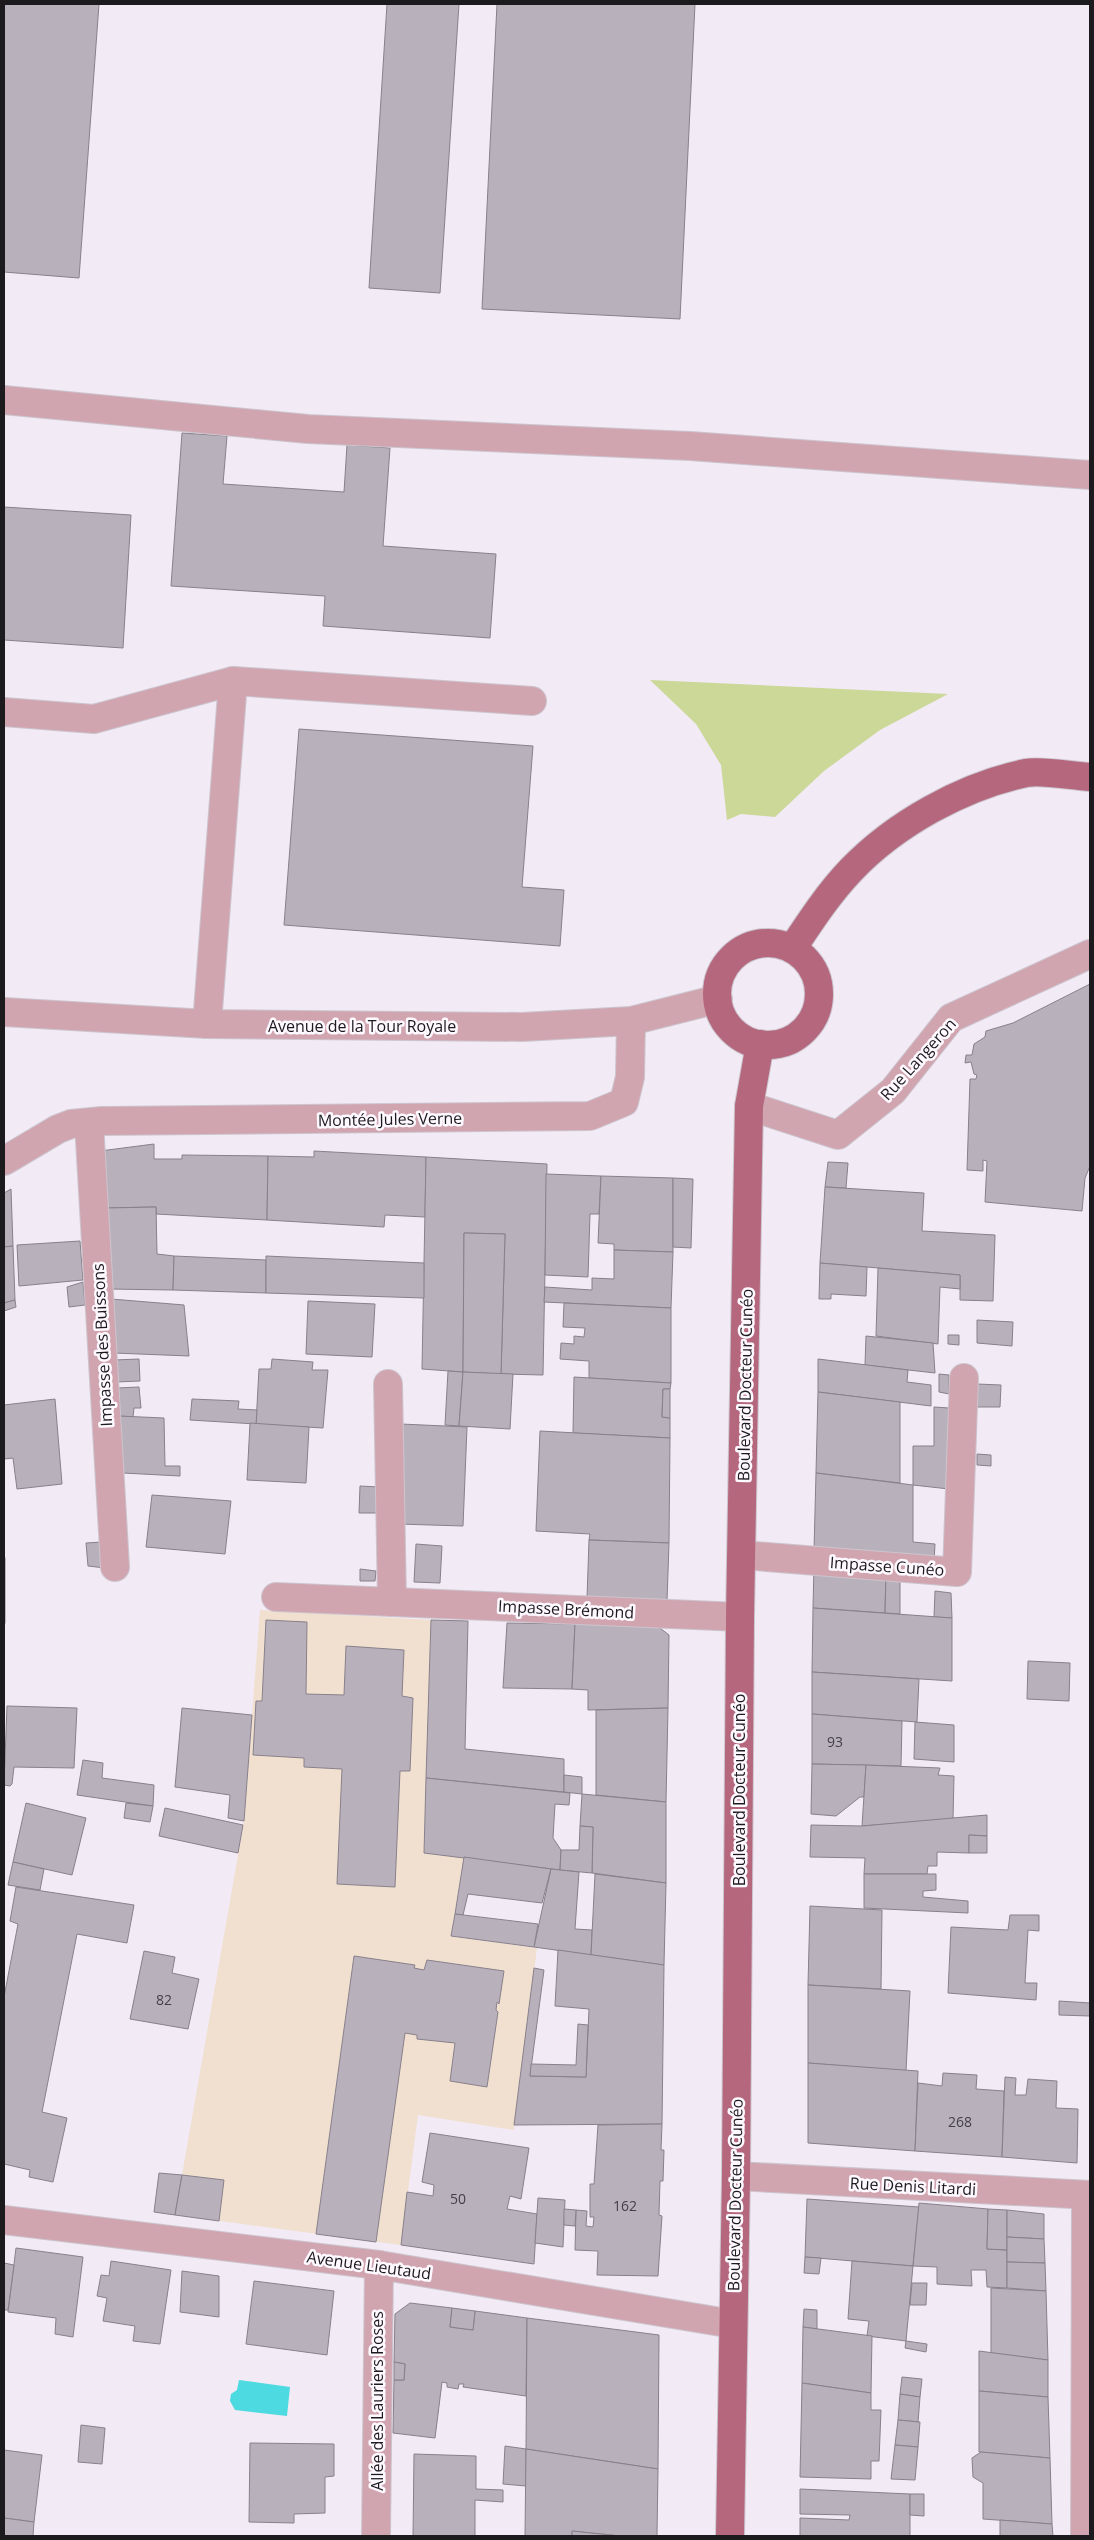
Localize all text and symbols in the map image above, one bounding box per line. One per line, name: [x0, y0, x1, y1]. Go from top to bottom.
street label: Rue Langeron: [875, 1013, 961, 1105]
street label: Avenue de la Tour Royale: [268, 1015, 456, 1037]
street label: Montée Jules Verne: [318, 1107, 462, 1131]
street label: Impasse des Buissons: [87, 1263, 117, 1427]
street label: Boulevard Docteur Cunéo: [732, 1289, 758, 1481]
street label: Impasse Cunéo: [829, 1551, 945, 1581]
street label: Impasse Brémond: [497, 1594, 635, 1624]
street label: Boulevard Docteur Cunéo: [728, 1694, 750, 1886]
house number: 93: [827, 1732, 843, 1751]
house number: 82: [156, 1990, 172, 2009]
street label: Boulevard Docteur Cunéo: [722, 2099, 748, 2291]
house number: 268: [948, 2112, 972, 2131]
street label: Rue Denis Litardi: [849, 2172, 977, 2200]
house number: 50: [450, 2189, 466, 2208]
house number: 162: [613, 2196, 637, 2215]
street label: Avenue Lieutaud: [305, 2245, 433, 2285]
street label: Allée des Lauriers Roses: [366, 2311, 388, 2491]

